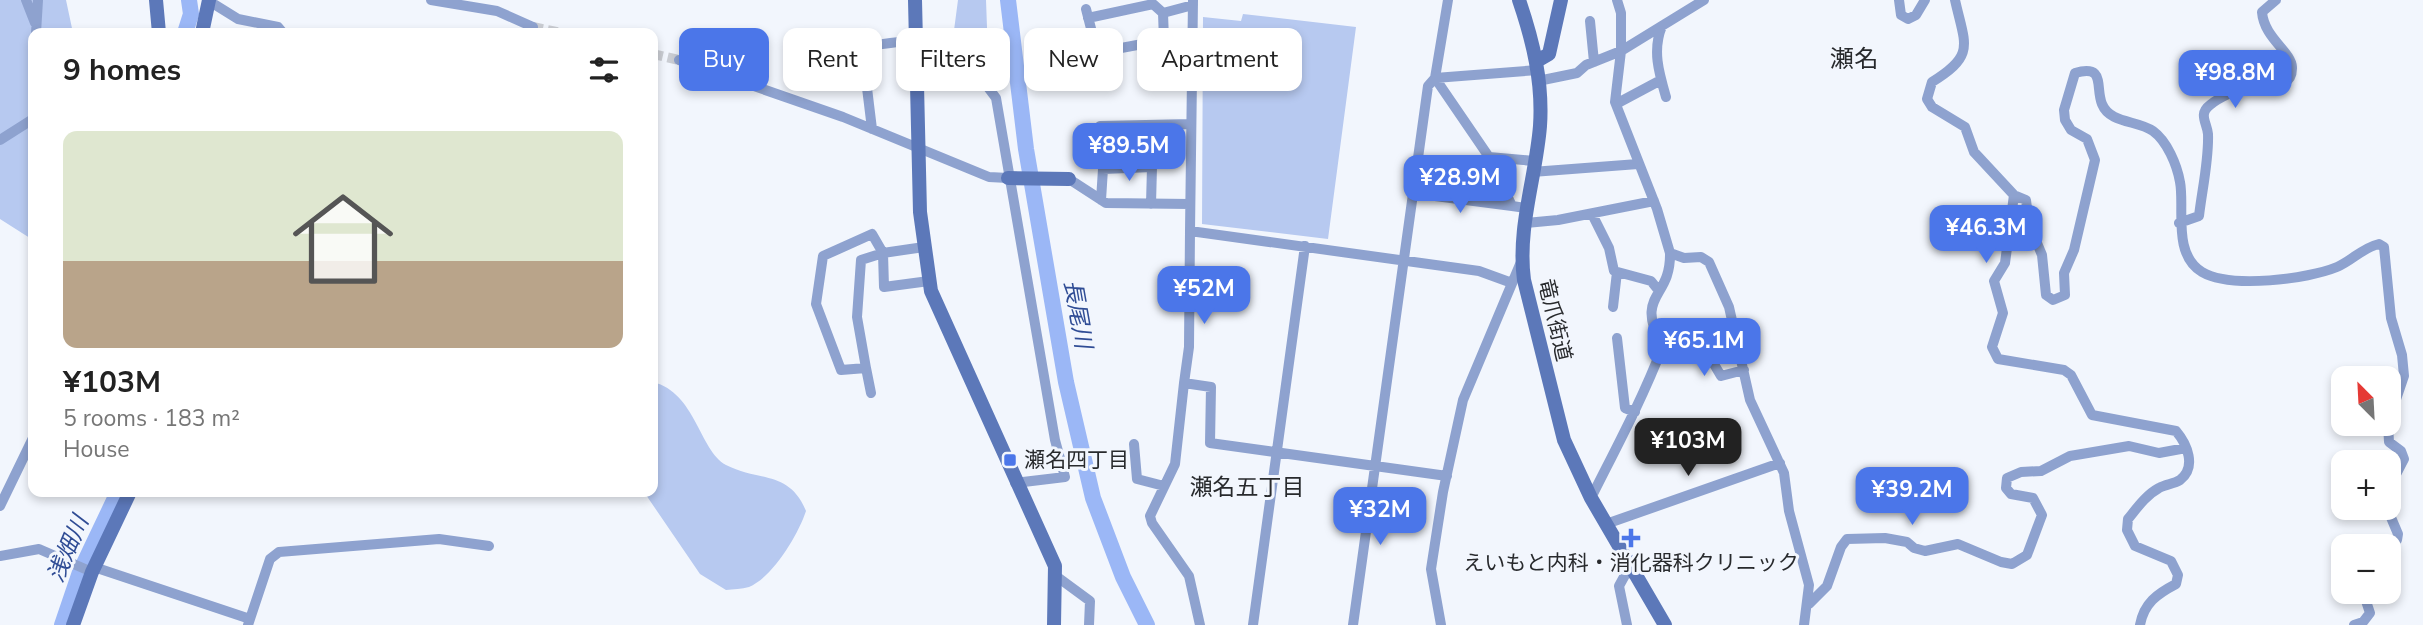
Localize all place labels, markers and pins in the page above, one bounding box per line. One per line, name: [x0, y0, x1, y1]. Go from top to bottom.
pin: ¥98.8M: [2178, 50, 2292, 110]
pin: ¥89.5M: [1072, 124, 1186, 183]
pin: ¥28.9M: [1403, 156, 1517, 215]
pin: ¥46.3M: [1929, 205, 2043, 265]
pin: ¥52M: [1163, 266, 1245, 326]
pin: ¥65.1M: [1647, 318, 1761, 378]
pin: ¥103M: [1639, 419, 1737, 478]
place label: 瀬名四丁目: [1024, 446, 1129, 474]
marker: 瀬名四丁目: [1002, 452, 1018, 468]
pin: ¥39.2M: [1855, 468, 1969, 527]
pin: ¥32M: [1339, 488, 1421, 547]
marker: えいもと内科・消化器科クリニック: [1621, 528, 1641, 548]
place label: えいもと内科・消化器科クリニック: [1463, 549, 1799, 577]

